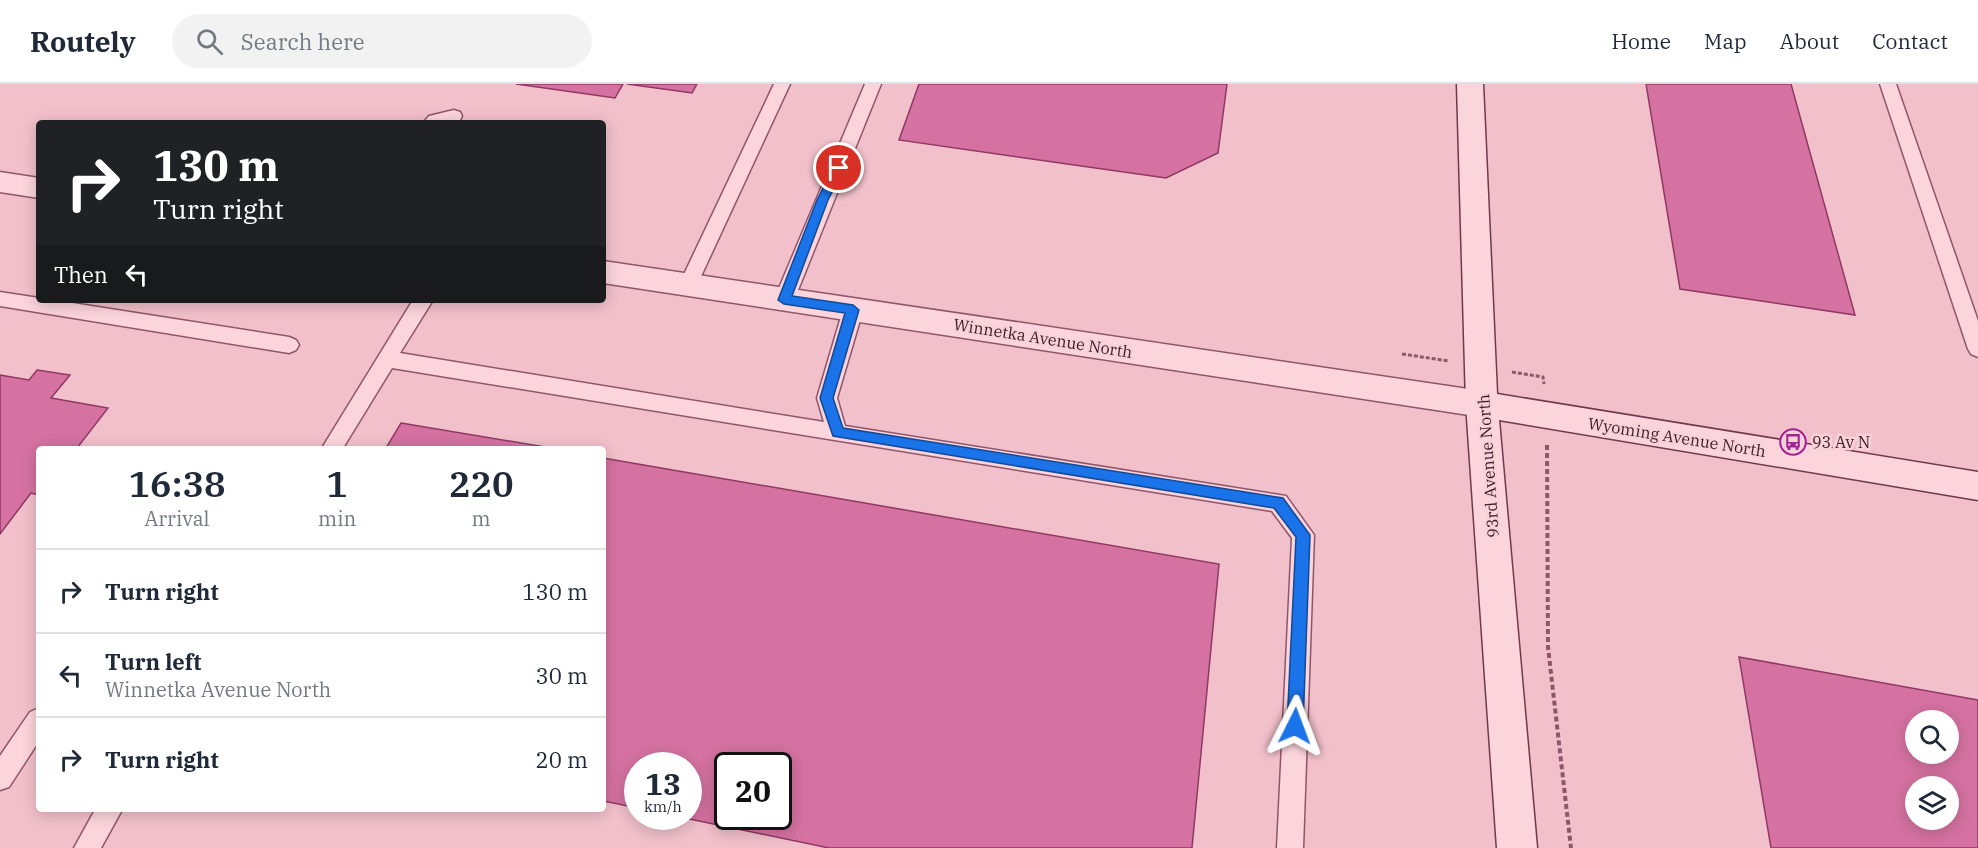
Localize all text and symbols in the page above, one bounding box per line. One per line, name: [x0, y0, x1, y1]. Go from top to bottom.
search box: [172, 14, 592, 68]
text: Routely: [30, 23, 136, 60]
icon: search: [193, 25, 226, 58]
text: Search here: [241, 27, 365, 56]
text: Home: [1611, 27, 1671, 55]
text: Map: [1704, 27, 1747, 55]
text: About: [1780, 27, 1839, 55]
text: Contact: [1872, 27, 1948, 55]
text: 130 m: [153, 138, 279, 193]
pin: [813, 142, 864, 193]
icon: right: [54, 144, 132, 222]
icon: arrive: [822, 151, 855, 184]
text: Turn right: [153, 191, 284, 226]
icon: left: [120, 258, 153, 291]
text: Then: [54, 260, 108, 289]
street label: Winnetka Avenue North: [952, 314, 1134, 362]
street label: 93rd Avenue North: [1473, 393, 1503, 538]
street label: Wyoming Avenue North: [1587, 413, 1767, 461]
bus stop icon: 93 Av N: [1778, 427, 1808, 457]
place label: 93 Av N: [1812, 432, 1870, 452]
text: 16:38: [128, 460, 226, 507]
text: 1: [326, 460, 348, 507]
text: 220: [449, 460, 514, 507]
text: Arrival: [144, 505, 210, 532]
text: min: [318, 505, 356, 532]
text: m: [472, 505, 491, 532]
icon: right: [54, 575, 87, 608]
text: Turn right: [105, 577, 219, 606]
text: 130 m: [522, 577, 588, 606]
text: Turn left: [105, 647, 201, 676]
icon: left: [54, 659, 87, 692]
text: 30 m: [536, 661, 588, 690]
text: Winnetka Avenue North: [105, 676, 331, 703]
position arrow: [1263, 694, 1327, 758]
map controls: [1905, 710, 1959, 830]
button: search: [1905, 710, 1959, 764]
icon: right: [54, 743, 87, 776]
text: Turn right: [105, 745, 219, 774]
text: 20 m: [536, 745, 588, 774]
speed limit sign: 20: [714, 752, 792, 830]
text: 13: [645, 764, 681, 803]
button: layers: [1905, 776, 1959, 830]
text: km/h: [644, 797, 682, 816]

